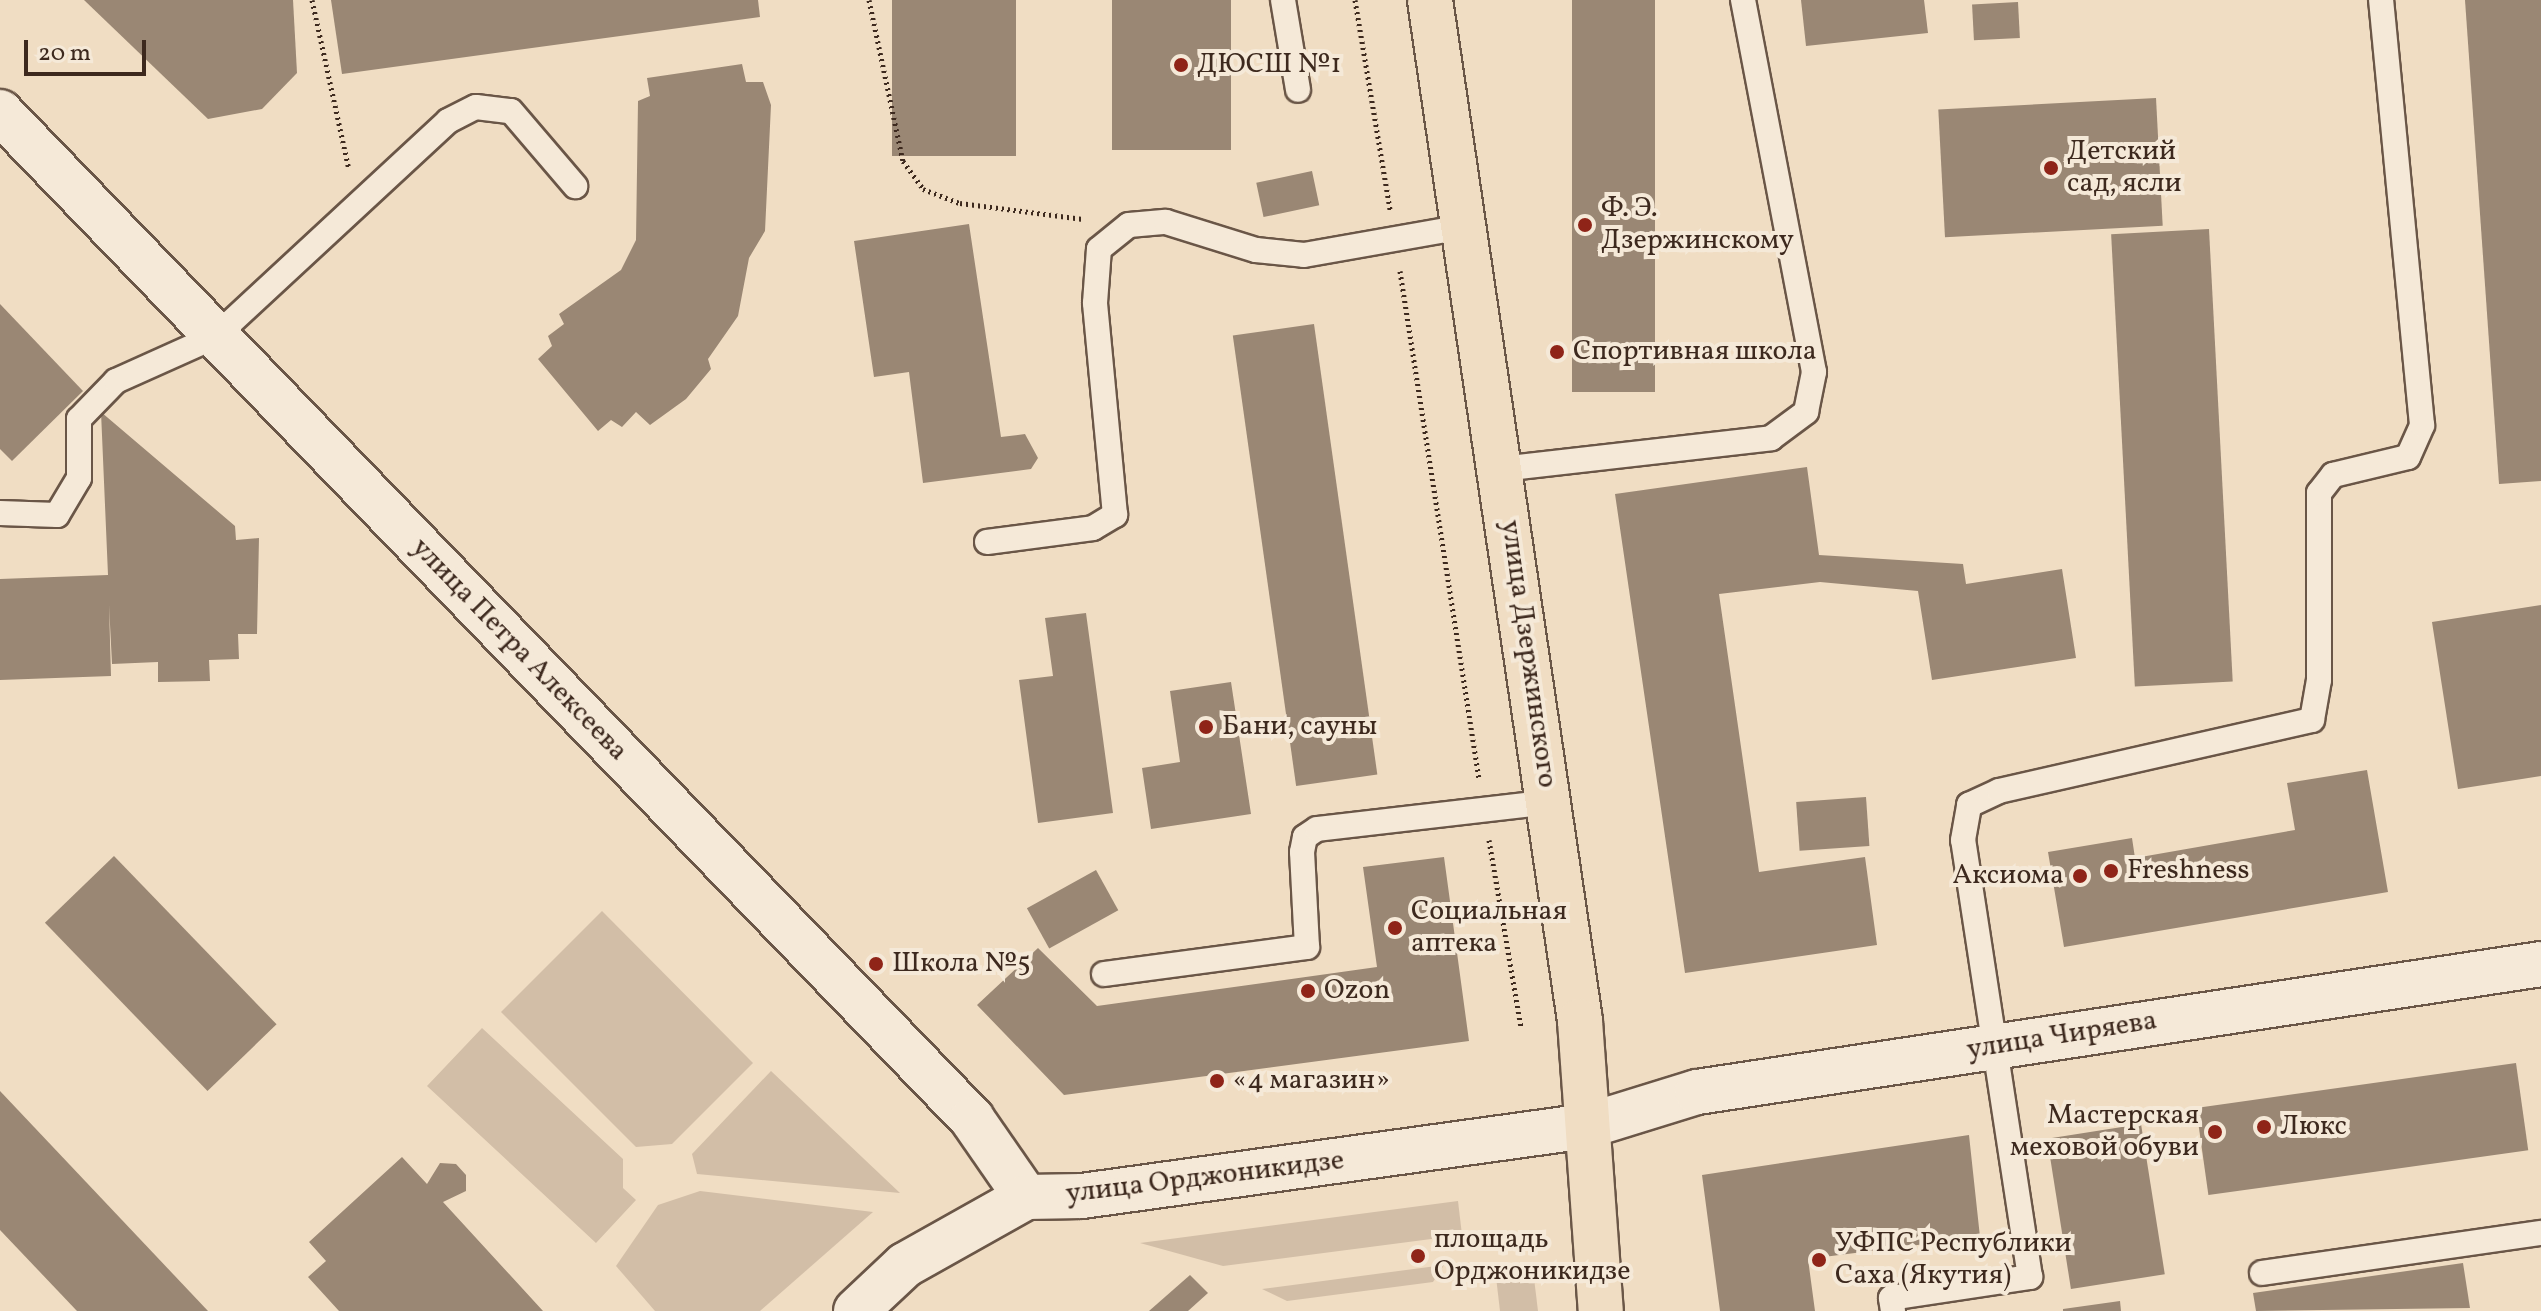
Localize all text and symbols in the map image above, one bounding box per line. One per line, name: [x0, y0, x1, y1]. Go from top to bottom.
scale bar: [28, 24, 150, 74]
text: 20 m: [38, 37, 91, 71]
place label: ДЮСШ №1: [1197, 48, 1341, 82]
marker: ДЮСШ №1: [1172, 56, 1190, 74]
place label: Детский сад, ясли: [2067, 135, 2182, 201]
marker: Детский сад, ясли: [2042, 159, 2060, 177]
place label: Ф. Э. Дзержинскому: [1601, 192, 1794, 258]
marker: Ф. Э. Дзержинскому: [1576, 216, 1594, 234]
place label: Спортивная школа: [1573, 335, 1817, 369]
marker: Спортивная школа: [1548, 343, 1566, 361]
street label: улица Дзержинского: [1493, 518, 1563, 790]
street label: улица Петра Алексеева: [404, 531, 634, 769]
place label: Бани, сауны: [1222, 710, 1377, 744]
marker: Бани, сауны: [1197, 718, 1215, 736]
place label: Freshness: [2127, 854, 2249, 888]
place label: Аксиома: [1953, 859, 2064, 893]
marker: Freshness: [2102, 862, 2120, 880]
marker: Аксиома: [2071, 867, 2089, 885]
place label: Социальная аптека: [1411, 895, 1567, 961]
marker: Социальная аптека: [1386, 919, 1404, 937]
place label: Школа №5: [892, 947, 1031, 981]
marker: Школа №5: [867, 955, 885, 973]
place label: Ozon: [1324, 974, 1390, 1008]
marker: Ozon: [1299, 982, 1317, 1000]
street label: улица Чиряева: [1965, 1004, 2159, 1068]
place label: «4 магазин»: [1233, 1064, 1390, 1098]
marker: «4 магазин»: [1208, 1072, 1226, 1090]
place label: Мастерская меховой обуви: [2010, 1099, 2199, 1165]
place label: Люкс: [2280, 1110, 2347, 1144]
marker: Люкс: [2255, 1118, 2273, 1136]
marker: Мастерская меховой обуви: [2206, 1123, 2224, 1141]
street label: улица Орджоникидзе: [1064, 1144, 1346, 1212]
place label: площадь Орджоникидзе: [1434, 1223, 1630, 1289]
place label: УФПС Республики Саха (Якутия): [1835, 1227, 2072, 1293]
marker: площадь Орджоникидзе: [1409, 1247, 1427, 1265]
marker: УФПС Республики Саха (Якутия): [1810, 1251, 1828, 1269]

